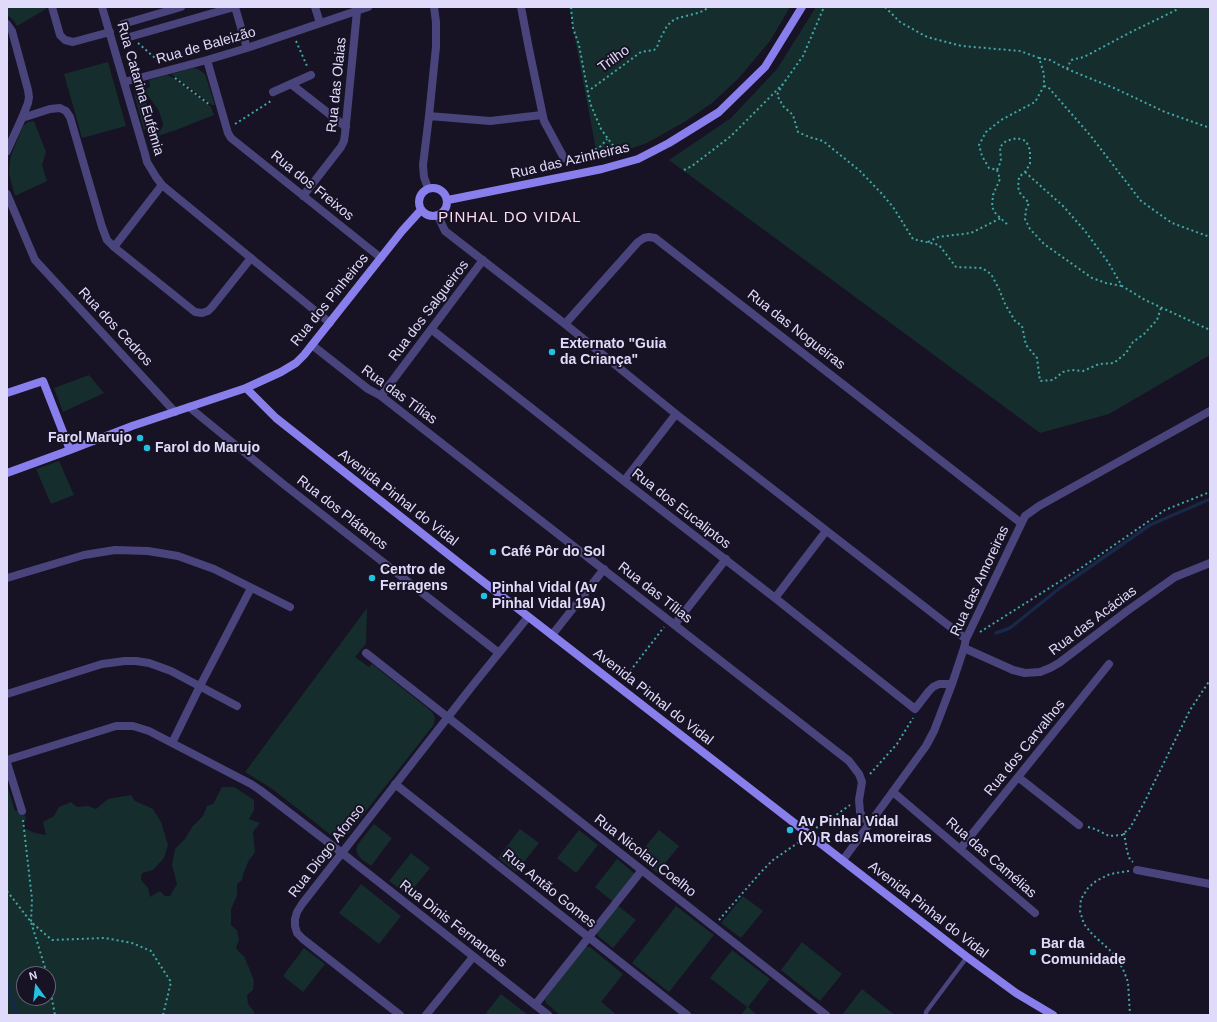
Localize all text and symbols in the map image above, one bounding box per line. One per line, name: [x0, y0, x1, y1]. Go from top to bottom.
street label: Rua Catarina Eufémia: [113, 20, 167, 158]
street label: Rua de Baleizão: [154, 24, 258, 68]
street label: Rua das Olaias: [324, 37, 350, 133]
street label: Trilho: [595, 42, 633, 76]
street label: Rua das Azinheiras: [509, 139, 631, 183]
street label: Rua dos Freixos: [267, 147, 357, 225]
district label: PINHAL DO VIDAL: [438, 209, 582, 227]
street label: Rua dos Pinheiros: [287, 250, 373, 350]
street label: Rua dos Salgueiros: [386, 257, 472, 365]
street label: Rua dos Cedros: [74, 284, 156, 370]
street label: Rua das Nogueiras: [744, 286, 848, 374]
place label: Externato "Guia da Criança": [560, 336, 666, 368]
marker: Externato "Guia da Criança": [547, 347, 557, 357]
street label: Rua das Tílias: [358, 362, 440, 428]
place label: Farol Marujo: [48, 430, 132, 446]
marker: Farol Marujo: [135, 433, 145, 443]
place label: Farol do Marujo: [155, 440, 260, 456]
marker: Farol do Marujo: [142, 443, 152, 453]
street label: Avenida Pinhal do Vidal: [335, 446, 461, 550]
street label: Rua dos Eucaliptos: [628, 465, 734, 553]
street label: Rua dos Plátanos: [293, 472, 391, 554]
street label: Rua das Amoreiras: [947, 523, 1013, 639]
place label: Café Pôr do Sol: [501, 544, 605, 560]
marker: Café Pôr do Sol: [488, 547, 498, 557]
street label: Rua das Tílias: [615, 559, 695, 627]
place label: Centro de Ferragens: [380, 562, 448, 594]
marker: Centro de Ferragens: [367, 573, 377, 583]
place label: Pinhal Vidal (Av Pinhal Vidal 19A): [492, 580, 605, 612]
street label: Rua das Acácias: [1046, 583, 1140, 659]
marker: Pinhal Vidal (Av Pinhal Vidal 19A): [479, 591, 489, 601]
street label: Avenida Pinhal do Vidal: [590, 645, 716, 749]
street label: Rua dos Carvalhos: [981, 696, 1069, 800]
street label: Rua Diogo Afonso: [285, 801, 369, 901]
street label: Rua Nicolau Coelho: [591, 811, 699, 901]
place label: Av Pinhal Vidal (X) R das Amoreiras: [798, 814, 932, 846]
street label: Rua das Camélias: [942, 814, 1040, 902]
marker: Av Pinhal Vidal (X) R das Amoreiras: [785, 825, 795, 835]
street label: Rua Antão Gomes: [499, 846, 599, 932]
street label: Avenida Pinhal do Vidal: [865, 858, 991, 962]
street label: Rua Dinis Fernandes: [396, 877, 510, 971]
place label: Bar da Comunidade: [1041, 936, 1126, 968]
marker: Bar da Comunidade: [1028, 947, 1038, 957]
north arrow: [16, 966, 56, 1006]
text: N: [28, 969, 39, 982]

